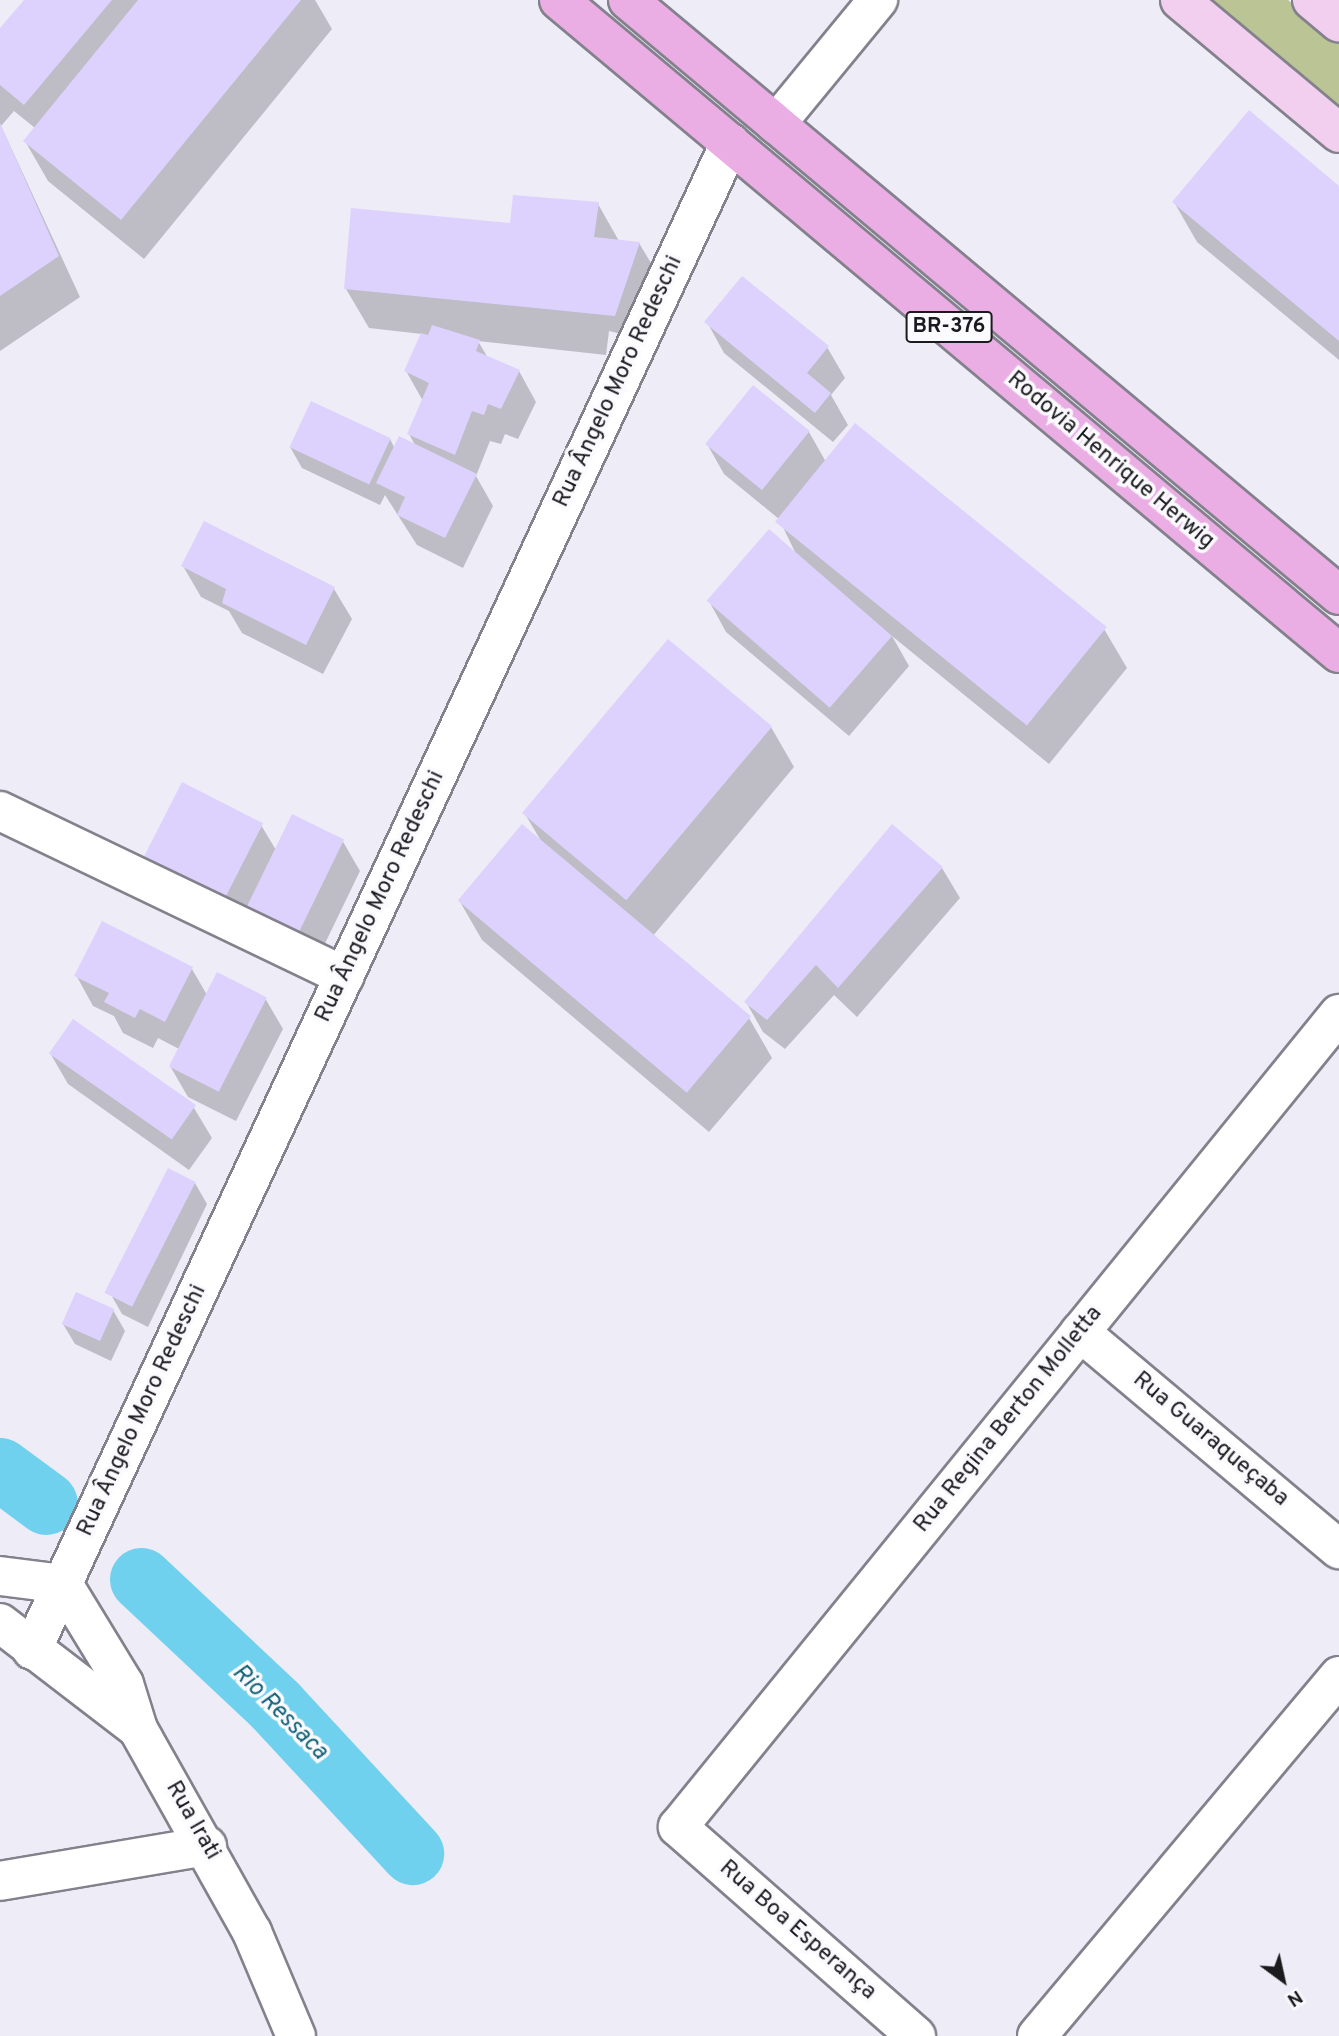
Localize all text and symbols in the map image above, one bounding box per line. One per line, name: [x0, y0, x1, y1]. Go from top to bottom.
street label: Rua Ângelo Moro Redeschi: [548, 251, 690, 513]
road number: BR-376: [905, 310, 993, 344]
street label: Rodovia Henrique Herwig: [1001, 366, 1219, 556]
street label: Rua Ângelo Moro Redeschi: [310, 766, 452, 1028]
street label: Rua Ângelo Moro Redeschi: [72, 1280, 214, 1542]
street label: Rua Regina Berton Molletta: [909, 1301, 1109, 1539]
street label: Rua Guaraqueçaba: [1126, 1367, 1294, 1513]
water label: Rio Ressaca: [225, 1659, 333, 1767]
street label: Rua Irati: [158, 1777, 226, 1865]
street label: Rua Boa Esperança: [713, 1855, 881, 2007]
north arrow: [1248, 1945, 1318, 2015]
text: N: [1282, 1984, 1307, 2011]

